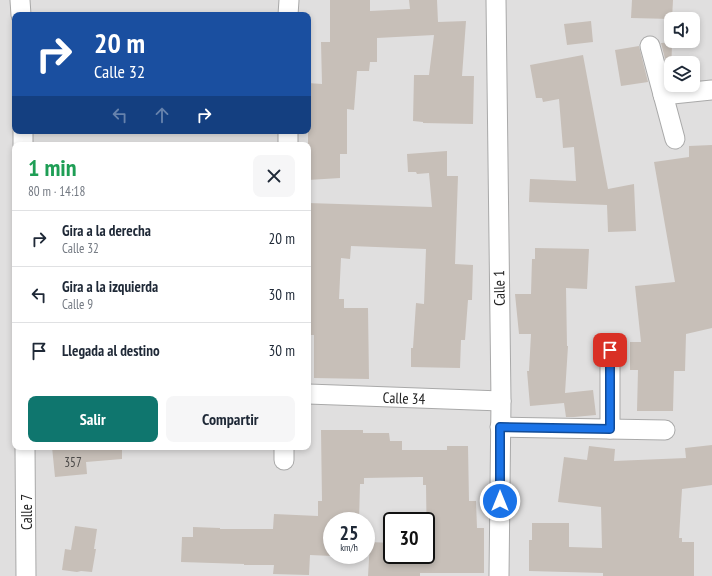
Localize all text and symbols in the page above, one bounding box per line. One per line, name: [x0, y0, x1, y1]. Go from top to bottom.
map controls: [664, 12, 700, 92]
button: sound: [664, 12, 700, 48]
text: 20 m: [94, 24, 145, 61]
icon: right: [28, 28, 80, 80]
button: layers: [664, 56, 700, 92]
text: Calle 32: [94, 60, 145, 83]
icon: left: [109, 104, 131, 126]
icon: ahead: [151, 104, 173, 126]
icon: right: [193, 104, 215, 126]
text: 1 min: [28, 152, 76, 183]
button: close: [253, 155, 295, 197]
text: 80 m · 14:18: [28, 183, 85, 200]
text: Gira a la derecha: [62, 221, 151, 240]
icon: right: [28, 228, 50, 250]
text: 20 m: [269, 229, 295, 248]
text: Calle 32: [62, 240, 99, 257]
street label: Calle 1: [489, 270, 509, 306]
text: Gira a la izquierda: [62, 277, 158, 296]
icon: left: [28, 284, 50, 306]
text: 30 m: [269, 285, 295, 304]
text: Calle 9: [62, 296, 93, 313]
pin: [593, 333, 627, 367]
icon: arrive: [599, 339, 621, 361]
icon: arrive: [28, 340, 50, 362]
text: Llegada al destino: [62, 341, 160, 360]
text: 30 m: [269, 341, 295, 360]
street label: Calle 34: [382, 388, 426, 408]
button: Salir: [28, 396, 158, 442]
button: Compartir: [166, 396, 295, 442]
house number: 357: [64, 454, 82, 471]
position arrow: [479, 480, 521, 522]
street label: Calle 7: [17, 494, 36, 530]
speed limit sign: 30: [383, 512, 435, 564]
text: 25: [339, 520, 359, 546]
text: km/h: [340, 541, 358, 554]

